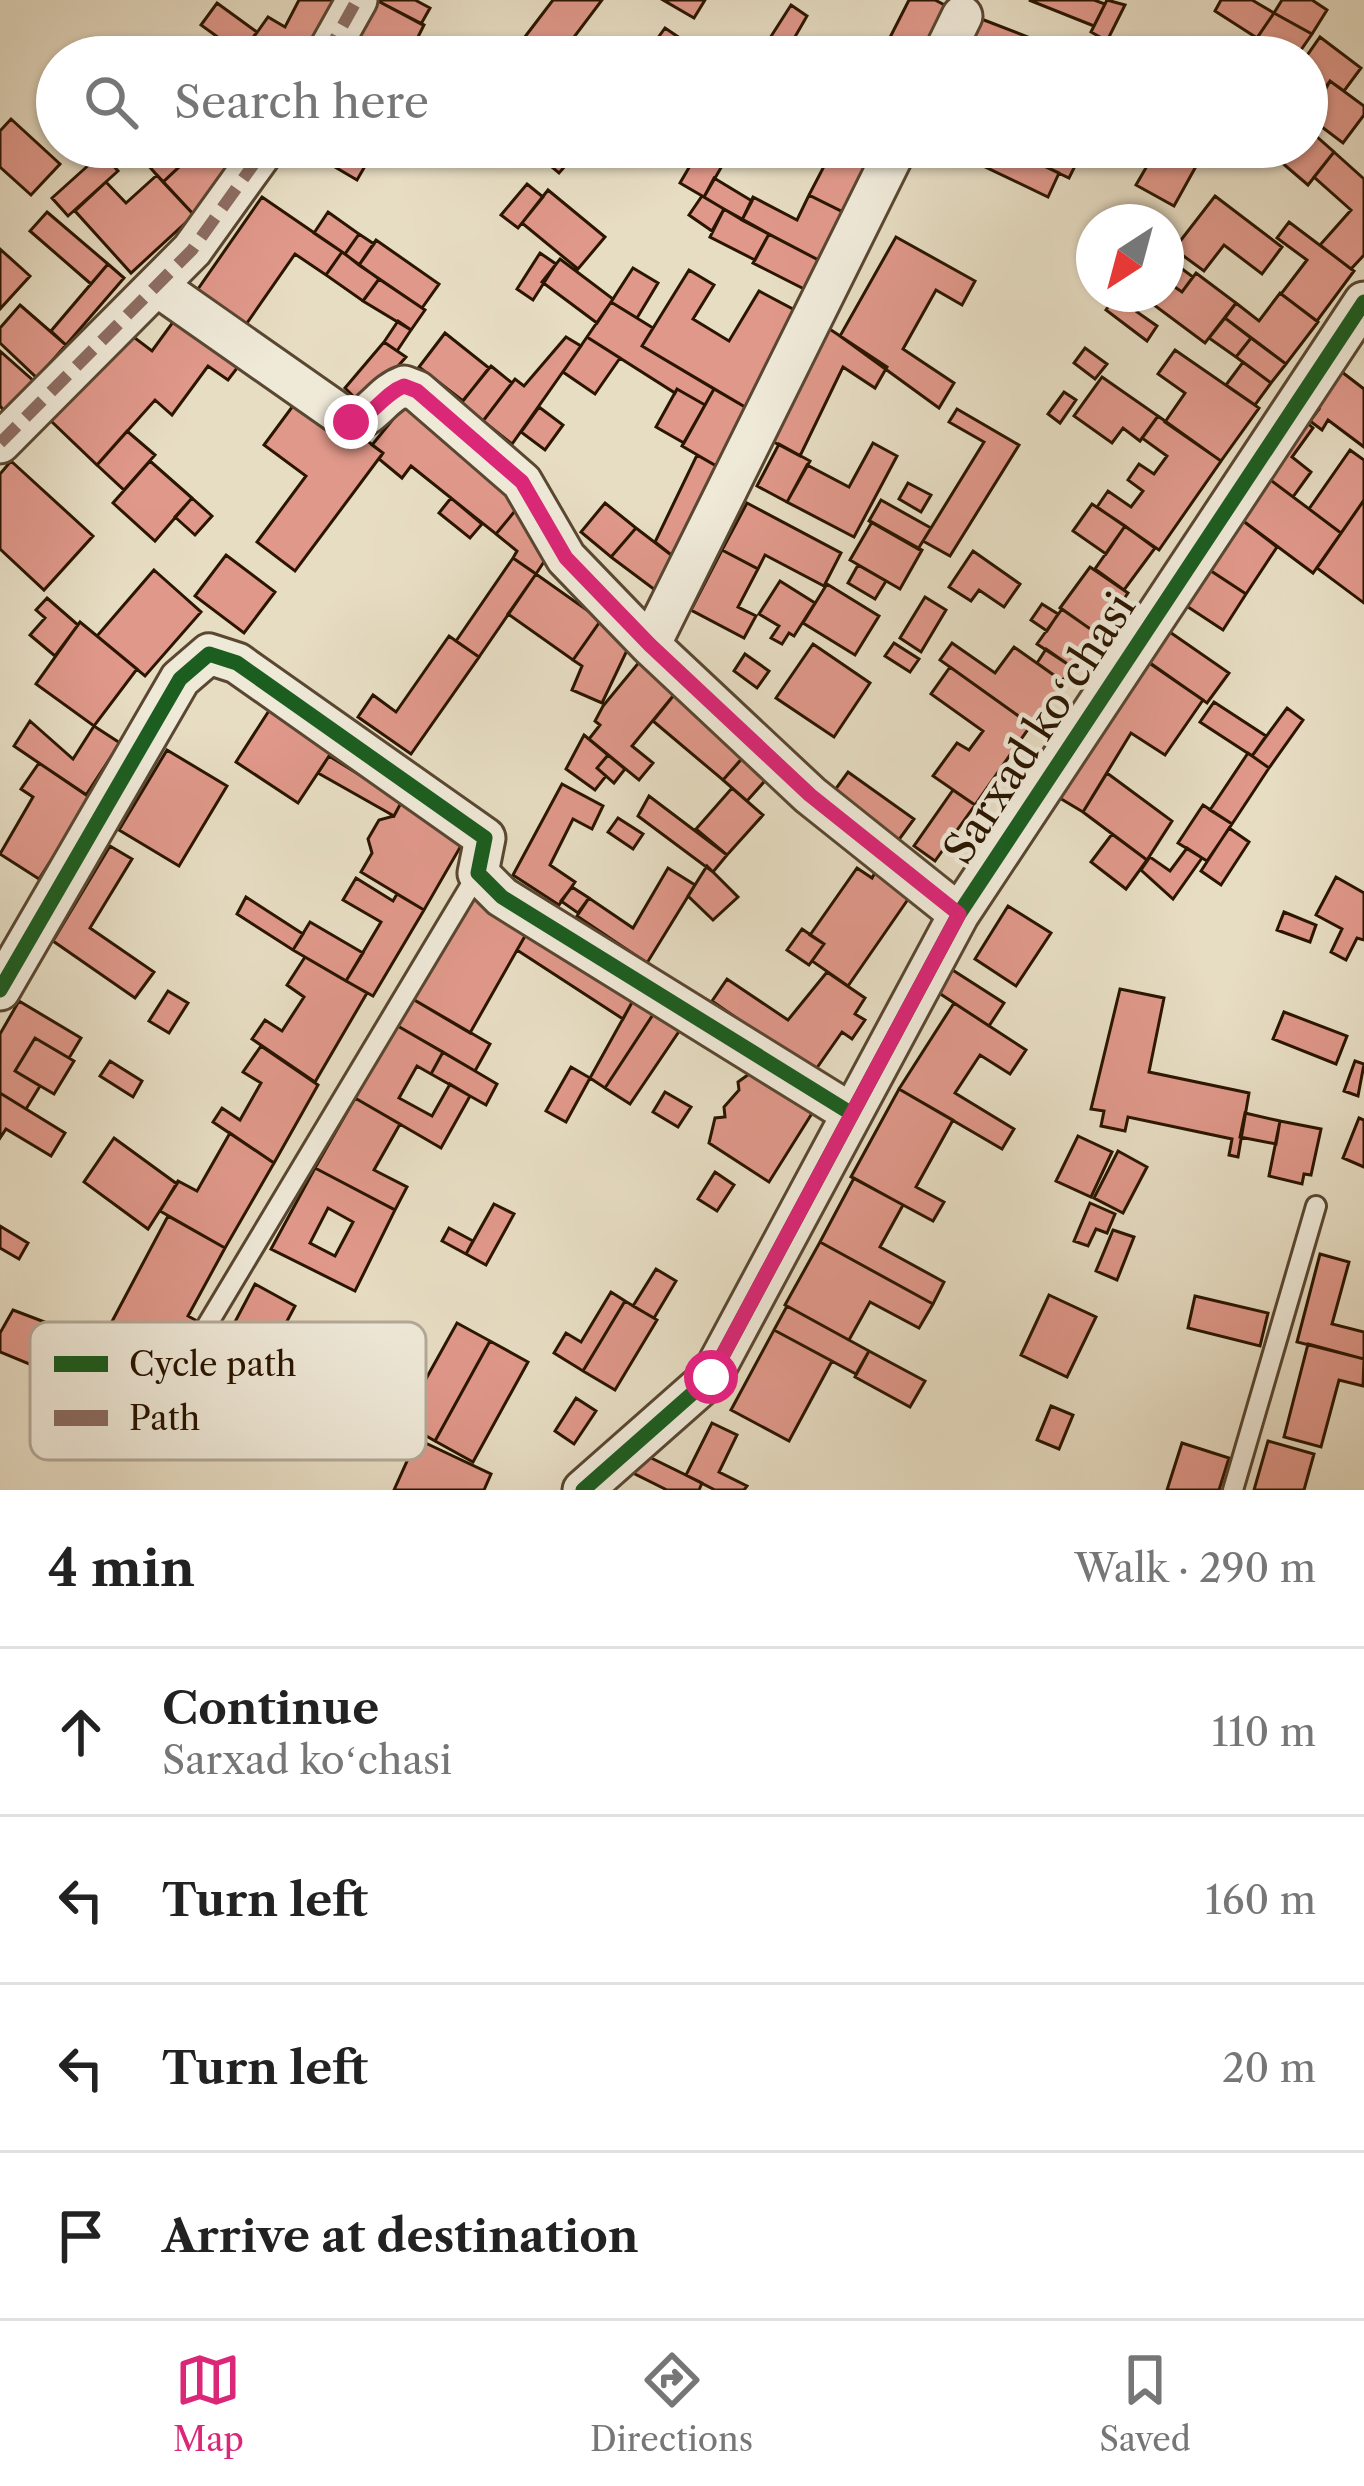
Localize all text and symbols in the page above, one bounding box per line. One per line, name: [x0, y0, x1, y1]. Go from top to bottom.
search box: [36, 36, 1328, 168]
icon: search: [78, 69, 144, 135]
text: Search here: [174, 74, 429, 130]
north arrow: [1076, 204, 1184, 312]
route end: [324, 395, 378, 449]
street label: Sarxad koʻchasi: [932, 583, 1146, 873]
legend: [30, 1322, 426, 1460]
text: Cycle path: [129, 1344, 296, 1385]
route start: [684, 1350, 738, 1404]
text: Path: [129, 1398, 200, 1439]
text: 4 min: [48, 1537, 195, 1599]
text: Walk · 290 m: [1074, 1544, 1316, 1592]
text: Continue: [162, 1680, 379, 1736]
icon: ahead: [48, 1699, 114, 1765]
text: 110 m: [1212, 1708, 1316, 1756]
text: Sarxad koʻchasi: [162, 1736, 452, 1784]
icon: left: [48, 1867, 114, 1933]
text: Turn left: [162, 1872, 368, 1928]
text: 160 m: [1205, 1876, 1316, 1924]
icon: left: [48, 2035, 114, 2101]
text: Turn left: [162, 2040, 368, 2096]
text: 20 m: [1222, 2044, 1316, 2092]
icon: arrive: [48, 2203, 114, 2269]
text: Arrive at destination: [162, 2208, 639, 2264]
tab: Map: [173, 2347, 244, 2460]
tab: Directions: [590, 2347, 753, 2460]
tab: Saved: [1099, 2347, 1191, 2460]

